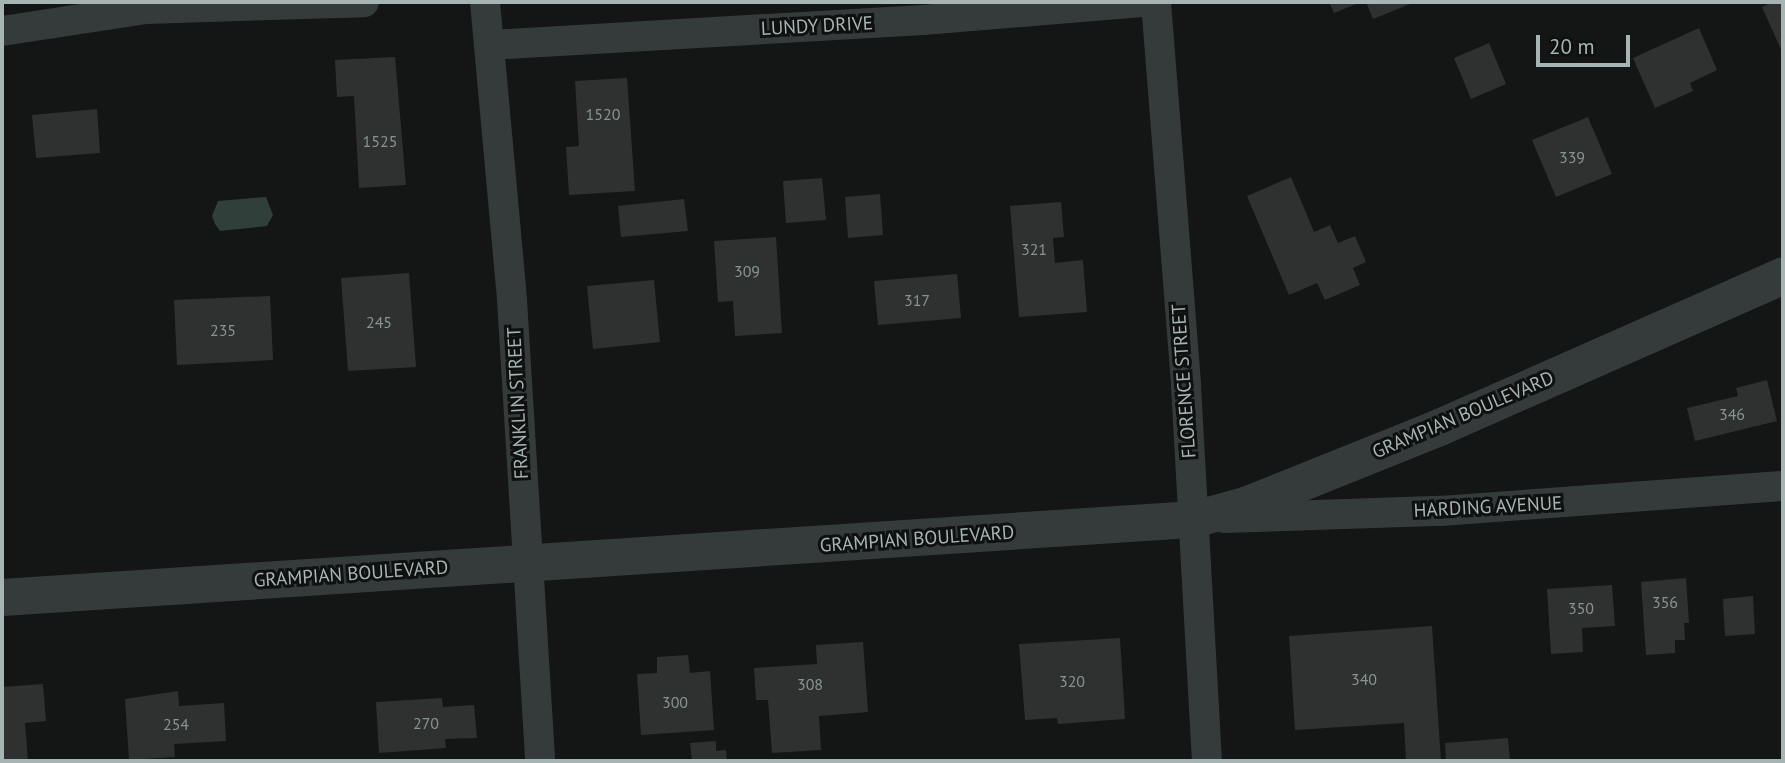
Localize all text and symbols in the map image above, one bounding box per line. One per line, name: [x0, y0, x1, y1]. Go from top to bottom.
street label: LUNDY DRIVE: [760, 12, 874, 40]
scale bar: [1540, 21, 1634, 65]
text: 20 m: [1549, 33, 1595, 60]
house number: 1520: [586, 104, 620, 124]
house number: 1525: [363, 131, 397, 151]
house number: 339: [1559, 147, 1585, 167]
house number: 321: [1021, 239, 1047, 259]
house number: 309: [734, 261, 760, 281]
house number: 317: [904, 290, 930, 310]
street label: FLORENCE STREET: [1167, 303, 1201, 459]
house number: 245: [366, 312, 392, 332]
house number: 235: [210, 320, 236, 340]
street label: FRANKLIN STREET: [503, 326, 533, 480]
street label: GRAMPIAN BOULEVARD: [1369, 366, 1557, 464]
house number: 346: [1719, 404, 1745, 424]
street label: HARDING AVENUE: [1413, 492, 1563, 522]
street label: GRAMPIAN BOULEVARD: [819, 521, 1015, 557]
street label: GRAMPIAN BOULEVARD: [253, 556, 449, 592]
house number: 356: [1652, 592, 1678, 612]
house number: 350: [1568, 598, 1594, 618]
house number: 340: [1351, 669, 1377, 689]
house number: 320: [1059, 671, 1085, 691]
house number: 308: [797, 674, 823, 694]
house number: 300: [662, 692, 688, 712]
house number: 270: [413, 713, 439, 733]
house number: 254: [163, 714, 189, 734]

